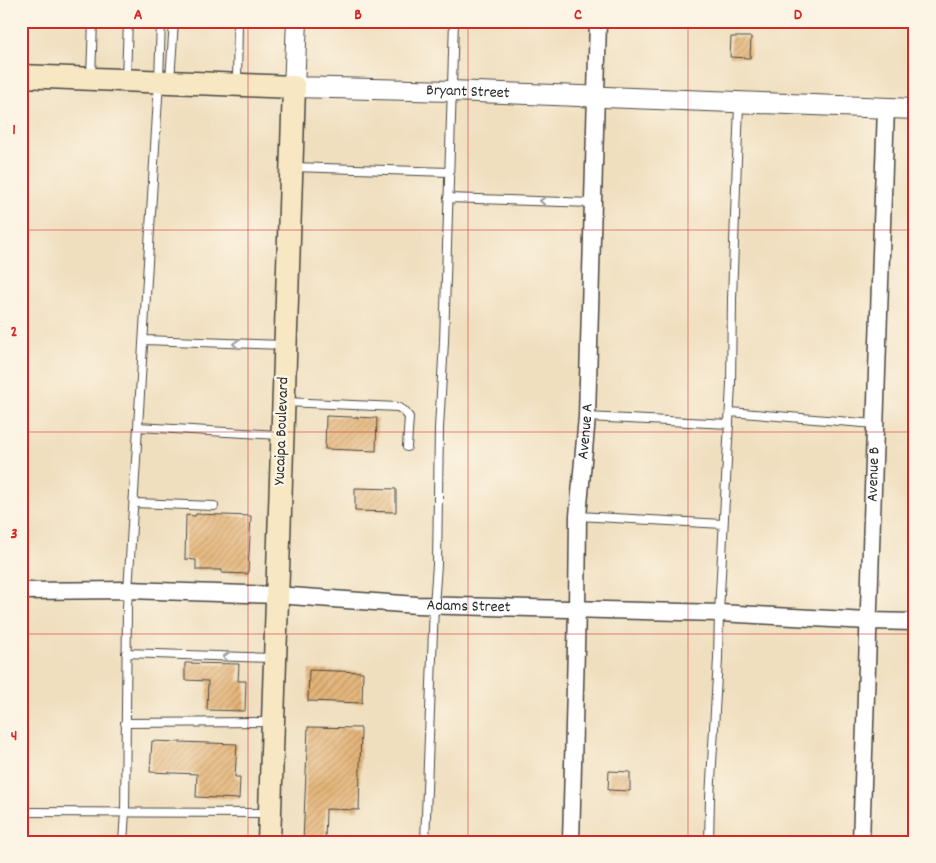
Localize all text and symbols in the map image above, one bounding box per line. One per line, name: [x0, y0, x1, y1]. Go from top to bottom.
text: A: [134, 4, 143, 27]
text: B: [354, 4, 362, 27]
text: C: [574, 4, 582, 27]
text: D: [794, 4, 803, 27]
street label: Bryant Street: [426, 79, 510, 105]
text: 1: [12, 119, 16, 142]
one-way arrow: [539, 196, 547, 207]
text: 2: [11, 321, 18, 344]
one-way arrow: [232, 338, 240, 349]
street label: Yucaipa Boulevard: [269, 377, 295, 485]
street label: Avenue A: [572, 403, 599, 460]
street label: Avenue B: [861, 446, 886, 502]
text: 3: [10, 523, 18, 546]
street label: Adams Street: [426, 594, 511, 619]
one-way arrow: [222, 651, 230, 662]
text: 4: [11, 725, 17, 748]

